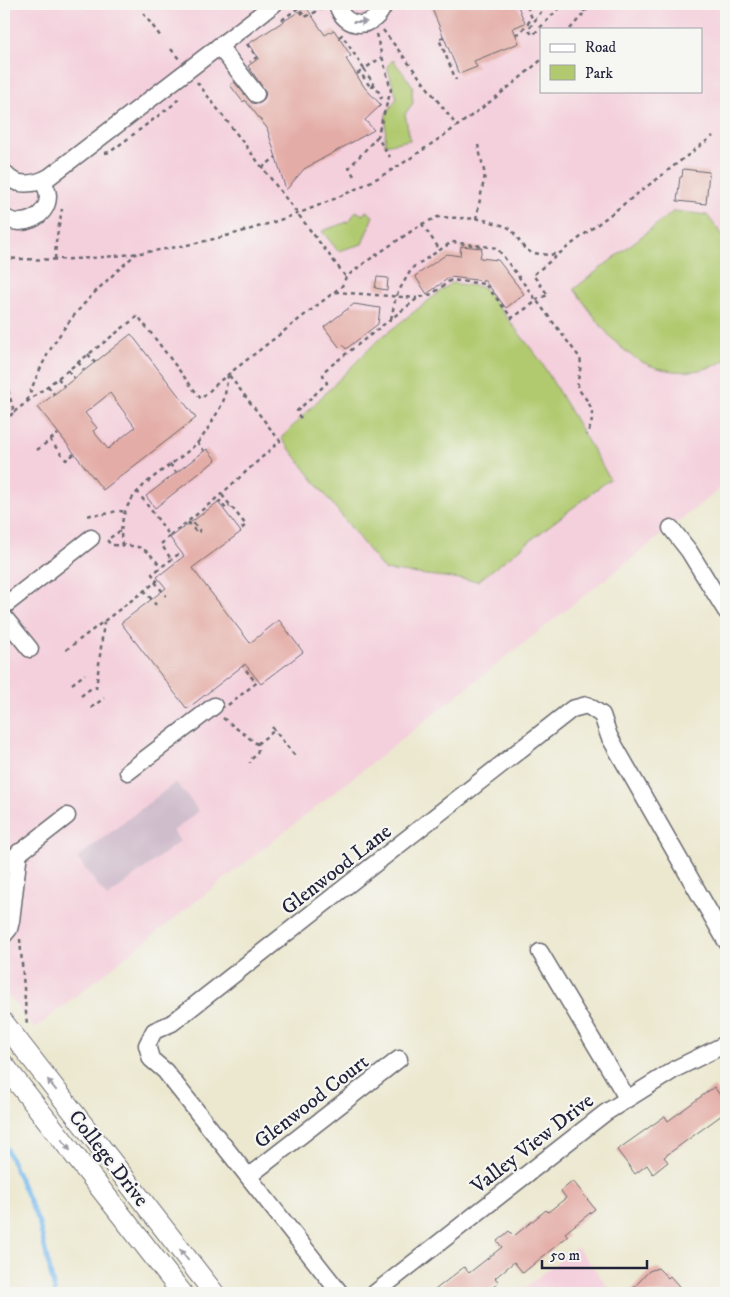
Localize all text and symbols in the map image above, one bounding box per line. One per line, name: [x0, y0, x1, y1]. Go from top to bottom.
one-way arrow: [353, 18, 369, 26]
legend: [540, 28, 702, 92]
text: Road: [585, 38, 617, 57]
text: Park: [585, 64, 614, 83]
street label: Glenwood Lane: [276, 818, 397, 921]
street label: Glenwood Court: [249, 1049, 374, 1155]
one-way arrow: [47, 1078, 57, 1092]
street label: Valley View Drive: [465, 1088, 599, 1200]
street label: College Drive: [62, 1105, 154, 1212]
one-way arrow: [61, 1138, 72, 1151]
scale bar: [542, 1237, 648, 1269]
text: 50 m: [550, 1246, 580, 1265]
one-way arrow: [179, 1248, 189, 1262]

